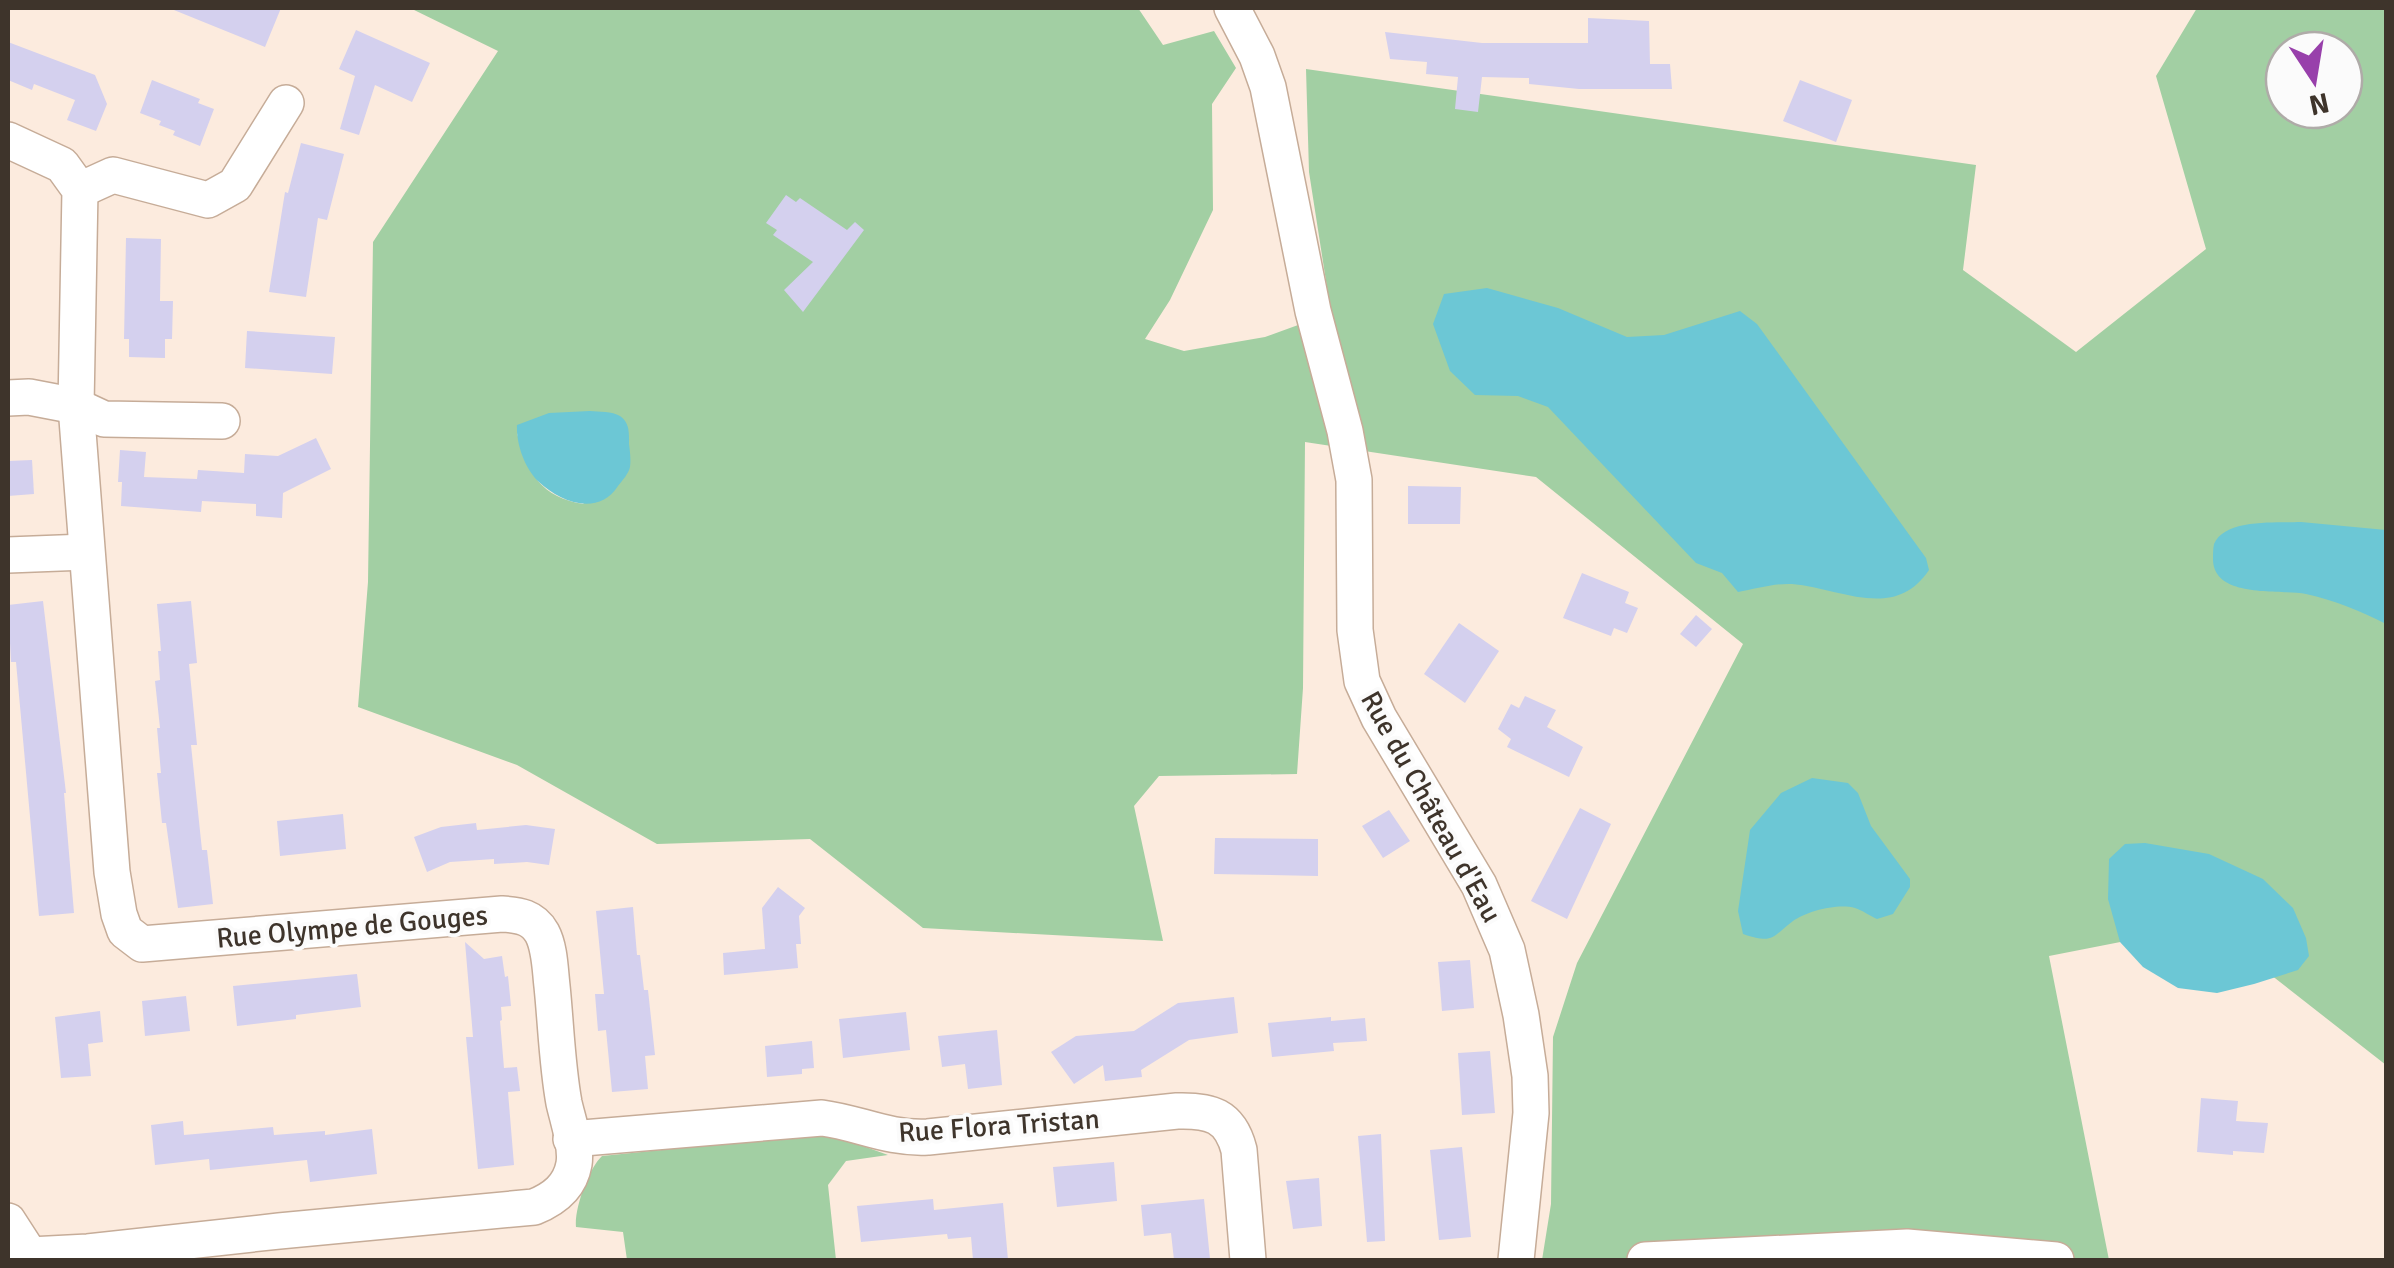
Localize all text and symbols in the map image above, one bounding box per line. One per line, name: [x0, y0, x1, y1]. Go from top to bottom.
north arrow: [2264, 30, 2364, 130]
text: N: [2306, 85, 2332, 122]
street label: Rue du Château d'Eau: [1353, 686, 1509, 928]
street label: Rue Olympe de Gouges: [215, 898, 489, 956]
street label: Rue Flora Tristan: [897, 1102, 1101, 1150]

